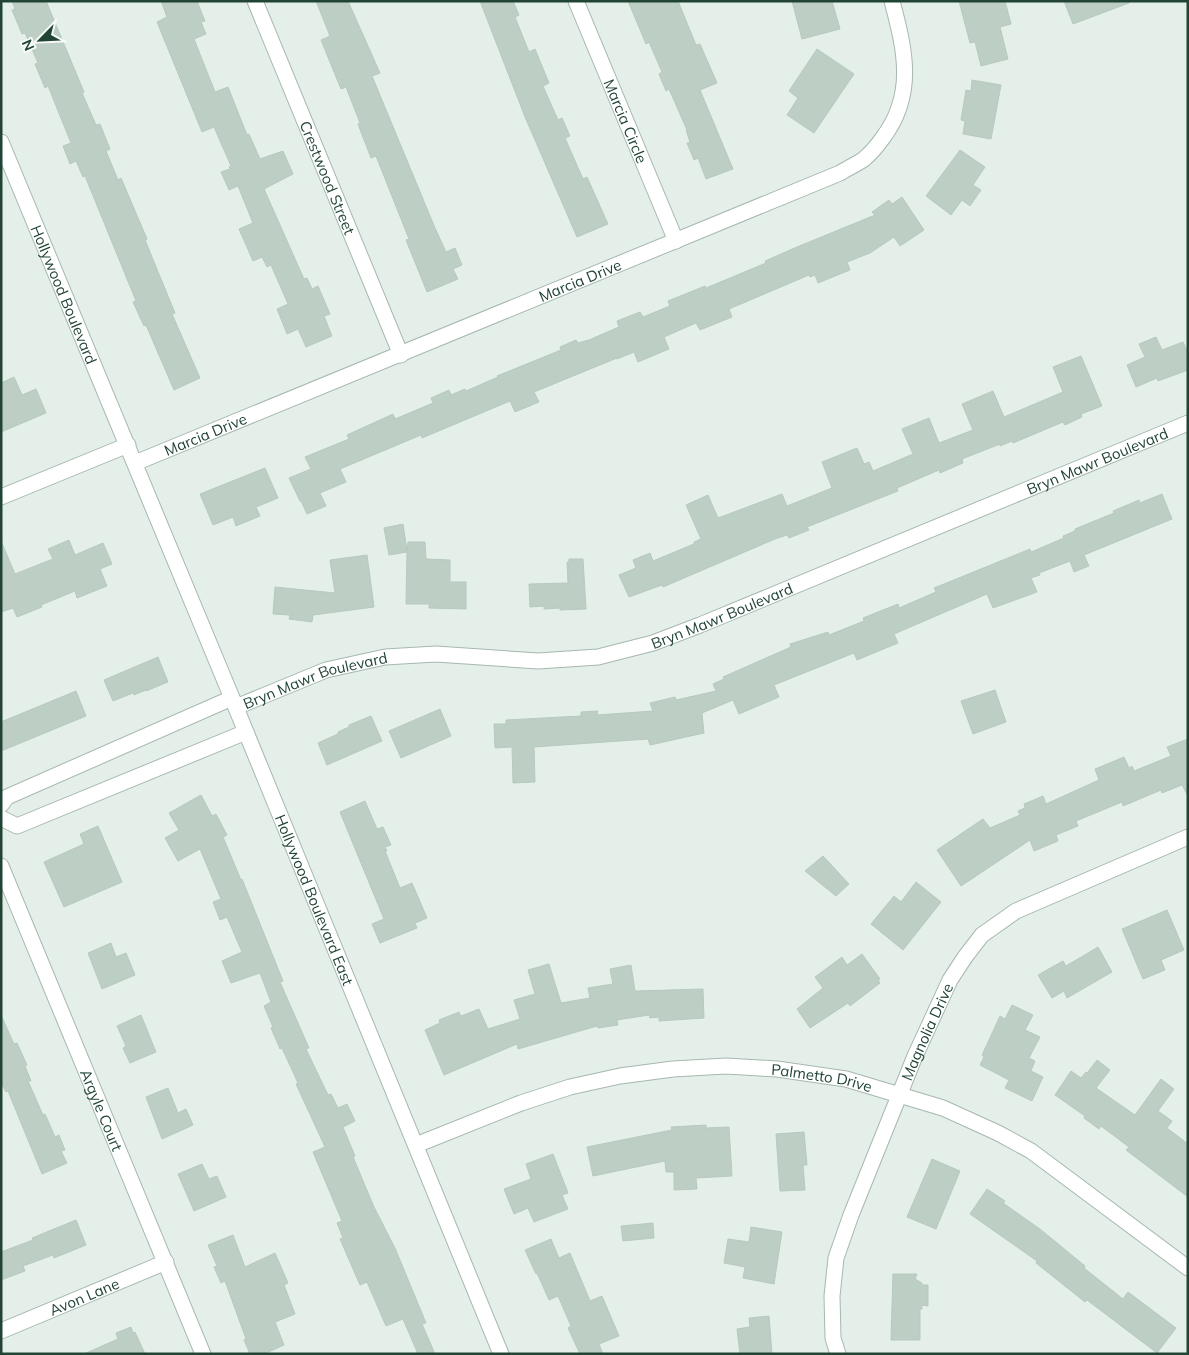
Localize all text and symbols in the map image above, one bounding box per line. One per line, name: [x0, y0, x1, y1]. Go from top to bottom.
north arrow: [15, 15, 65, 65]
text: N: [18, 37, 38, 54]
street label: Marcia Circle: [600, 76, 652, 166]
street label: Crestwood Street: [296, 118, 360, 237]
street label: Hollywood Boulevard: [27, 222, 102, 367]
street label: Marcia Drive: [536, 255, 624, 305]
street label: Marcia Drive: [161, 409, 249, 460]
street label: Bryn Mawr Boulevard: [1024, 423, 1171, 498]
street label: Bryn Mawr Boulevard: [648, 578, 795, 652]
street label: Bryn Mawr Boulevard: [240, 647, 389, 713]
street label: Hollywood Boulevard East: [271, 811, 358, 988]
street label: Magnolia Drive: [897, 980, 957, 1083]
street label: Palmetto Drive: [771, 1059, 875, 1096]
street label: Argyle Court: [77, 1066, 127, 1154]
street label: Avon Lane: [46, 1273, 122, 1319]

